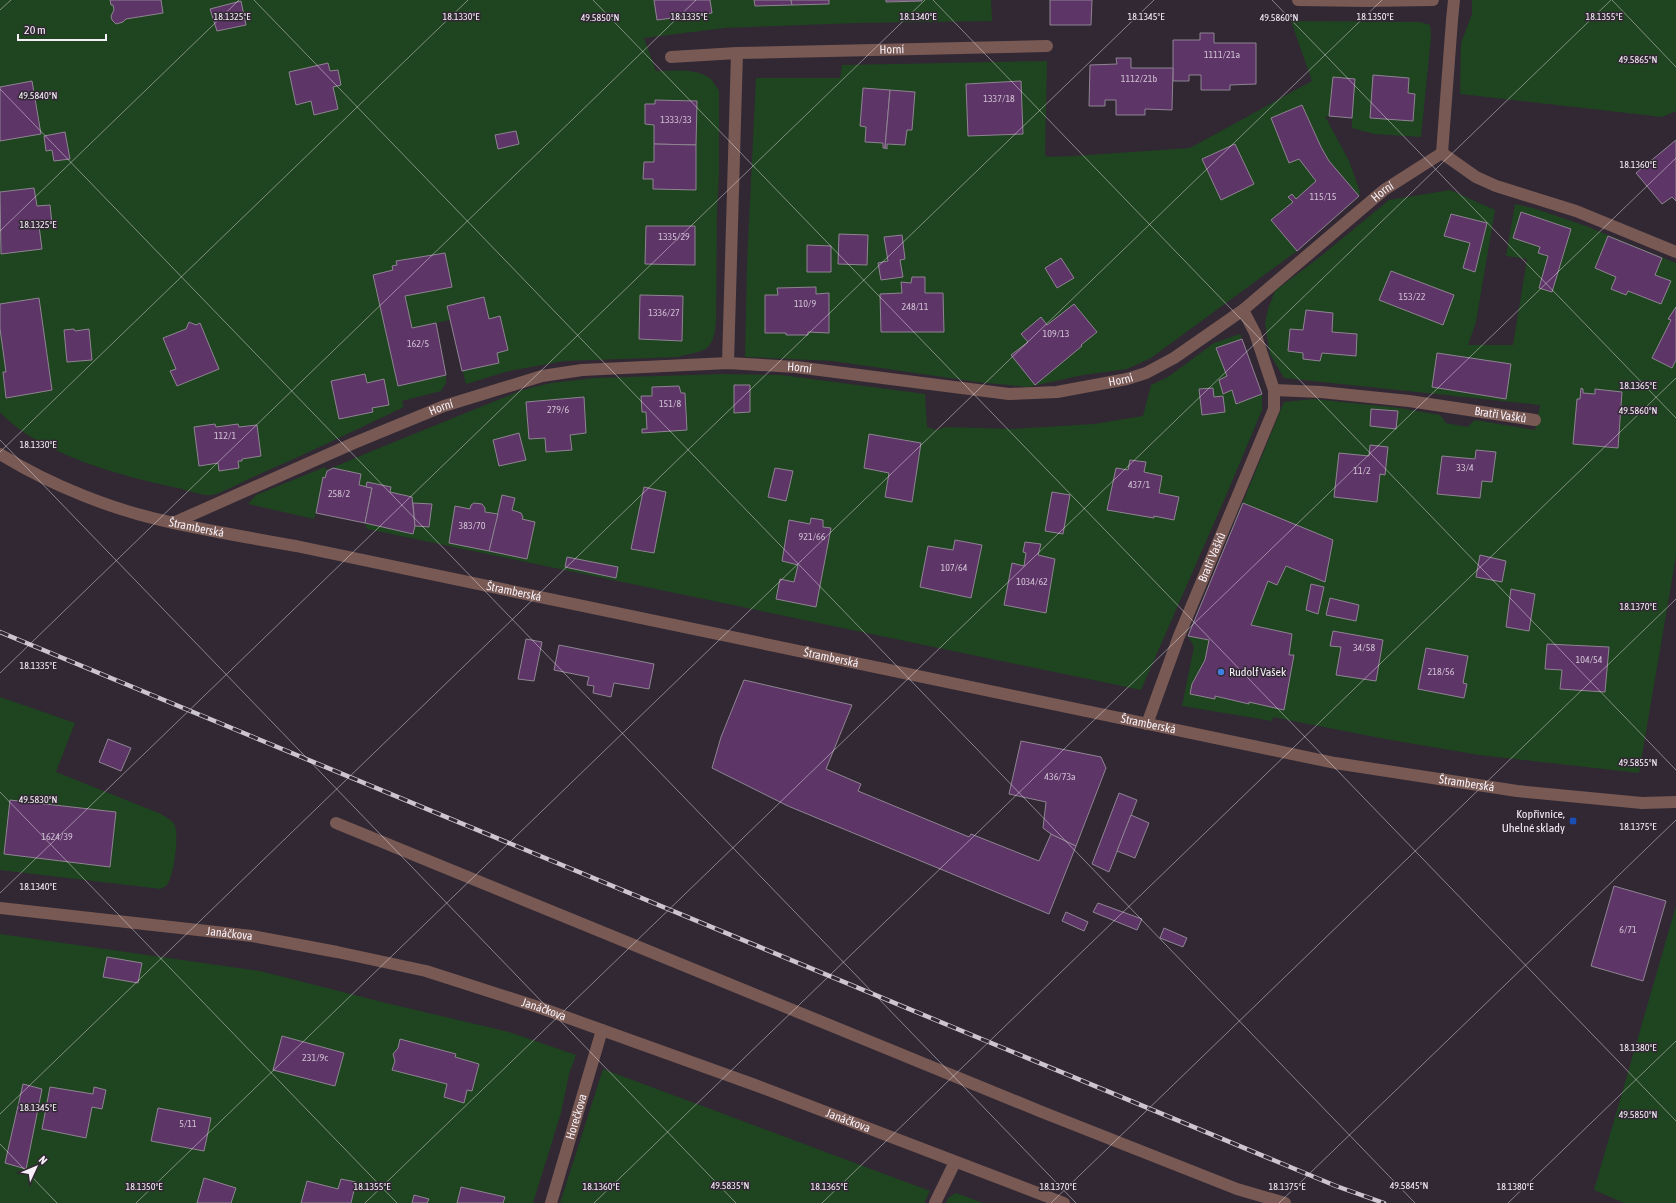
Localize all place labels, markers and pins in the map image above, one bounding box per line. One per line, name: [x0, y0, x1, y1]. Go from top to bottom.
place label: Rudolf Vašek: [1229, 665, 1287, 679]
marker: Rudolf Vašek: [1216, 667, 1226, 677]
place label: Kopřivnice, Uhelné sklady: [1502, 807, 1565, 835]
marker: Kopřivnice, Uhelné sklady: [1568, 816, 1578, 826]

